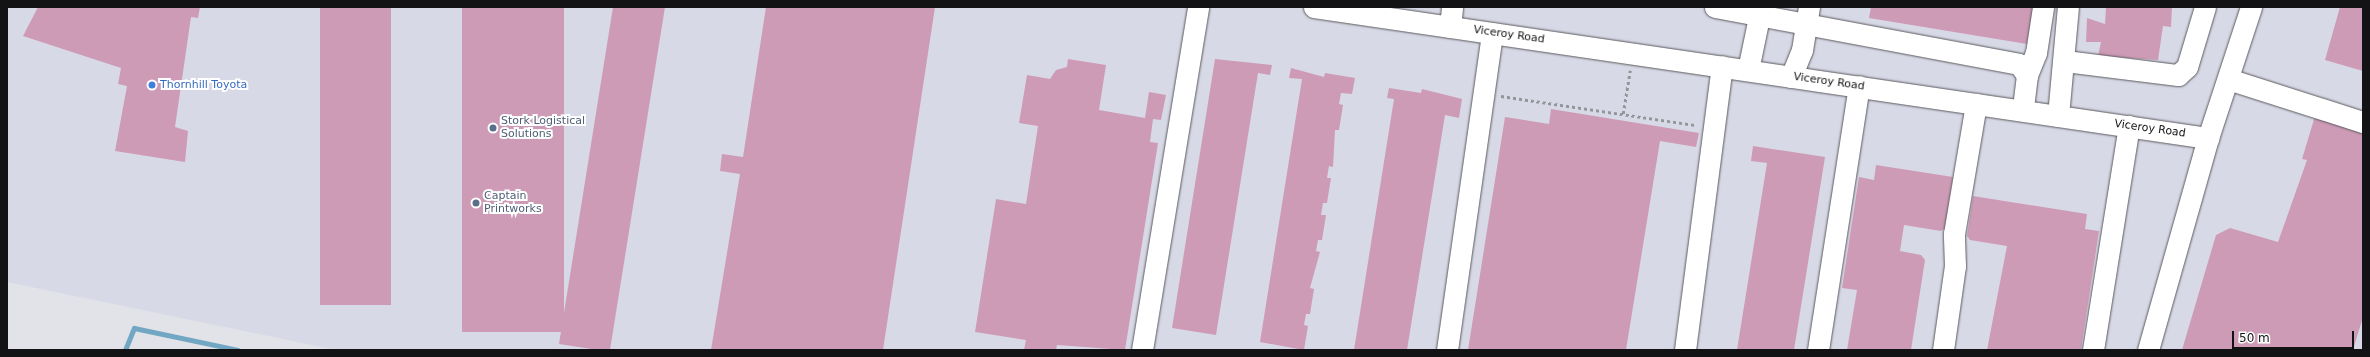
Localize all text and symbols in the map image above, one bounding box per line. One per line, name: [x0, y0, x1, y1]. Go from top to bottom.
street label: Viceroy Road: [1473, 23, 1545, 47]
street label: Viceroy Road: [1793, 70, 1865, 94]
place label: Thornhill Toyota: [160, 78, 247, 92]
marker: Thornhill Toyota: [147, 80, 157, 90]
place label: Stork Logistical Solutions: [501, 115, 585, 141]
street label: Viceroy Road: [2114, 117, 2186, 141]
marker: Stork Logistical Solutions: [488, 123, 498, 133]
place label: Captain Printworks: [484, 190, 542, 216]
marker: Captain Printworks: [471, 198, 481, 208]
scale bar: [2234, 323, 2356, 349]
text: 50 m: [2239, 331, 2270, 345]

